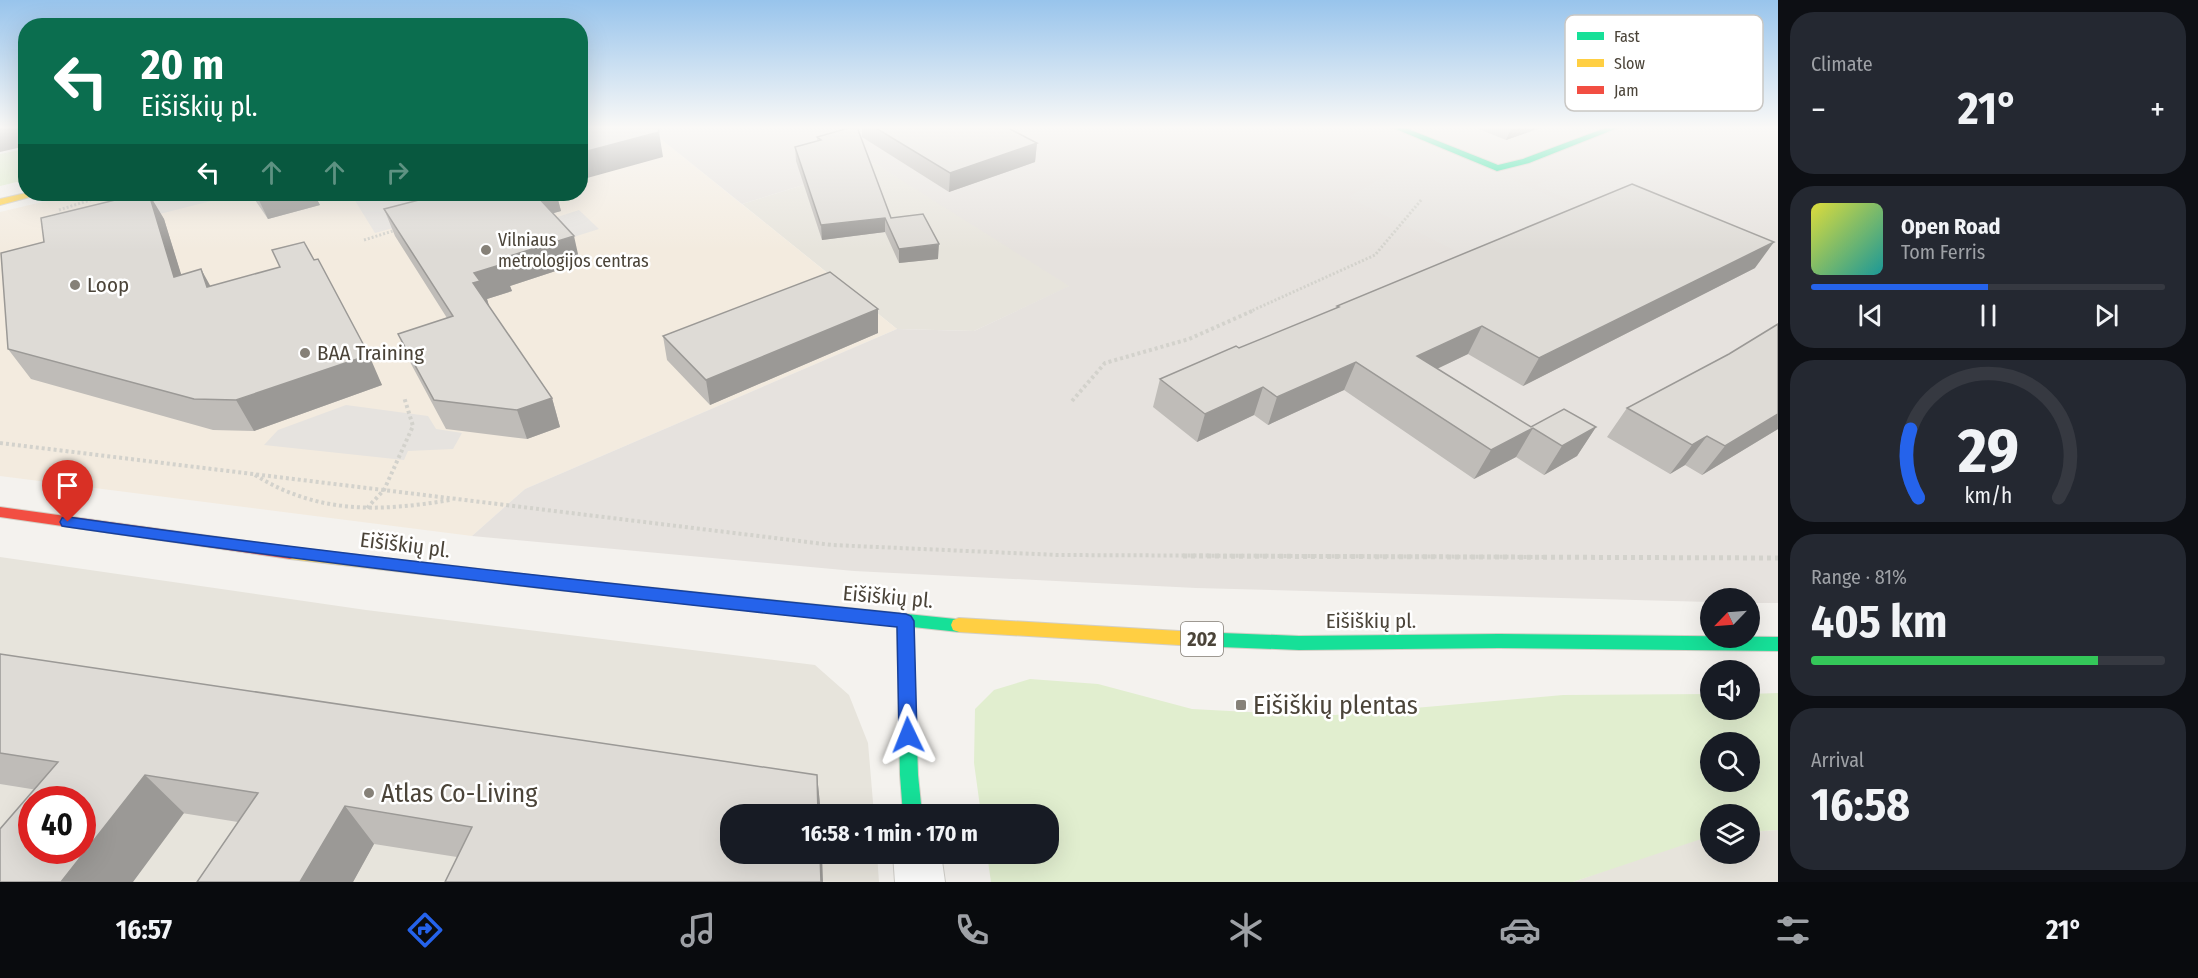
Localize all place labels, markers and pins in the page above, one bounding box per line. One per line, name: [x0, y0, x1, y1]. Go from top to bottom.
place label: Vilniaus metrologijos centras: [498, 229, 649, 272]
marker: Vilniaus metrologijos centras: [479, 243, 493, 257]
place label: Loop: [87, 272, 129, 298]
marker: Loop: [68, 278, 82, 292]
place label: BAA Training: [317, 340, 424, 366]
marker: BAA Training: [298, 346, 312, 360]
pin: [42, 460, 93, 522]
place label: Eišiškių plentas: [1253, 690, 1418, 721]
marker: Eišiškių plentas: [1234, 698, 1248, 712]
place label: Atlas Co-Living: [381, 778, 538, 809]
marker: Atlas Co-Living: [362, 786, 376, 800]

